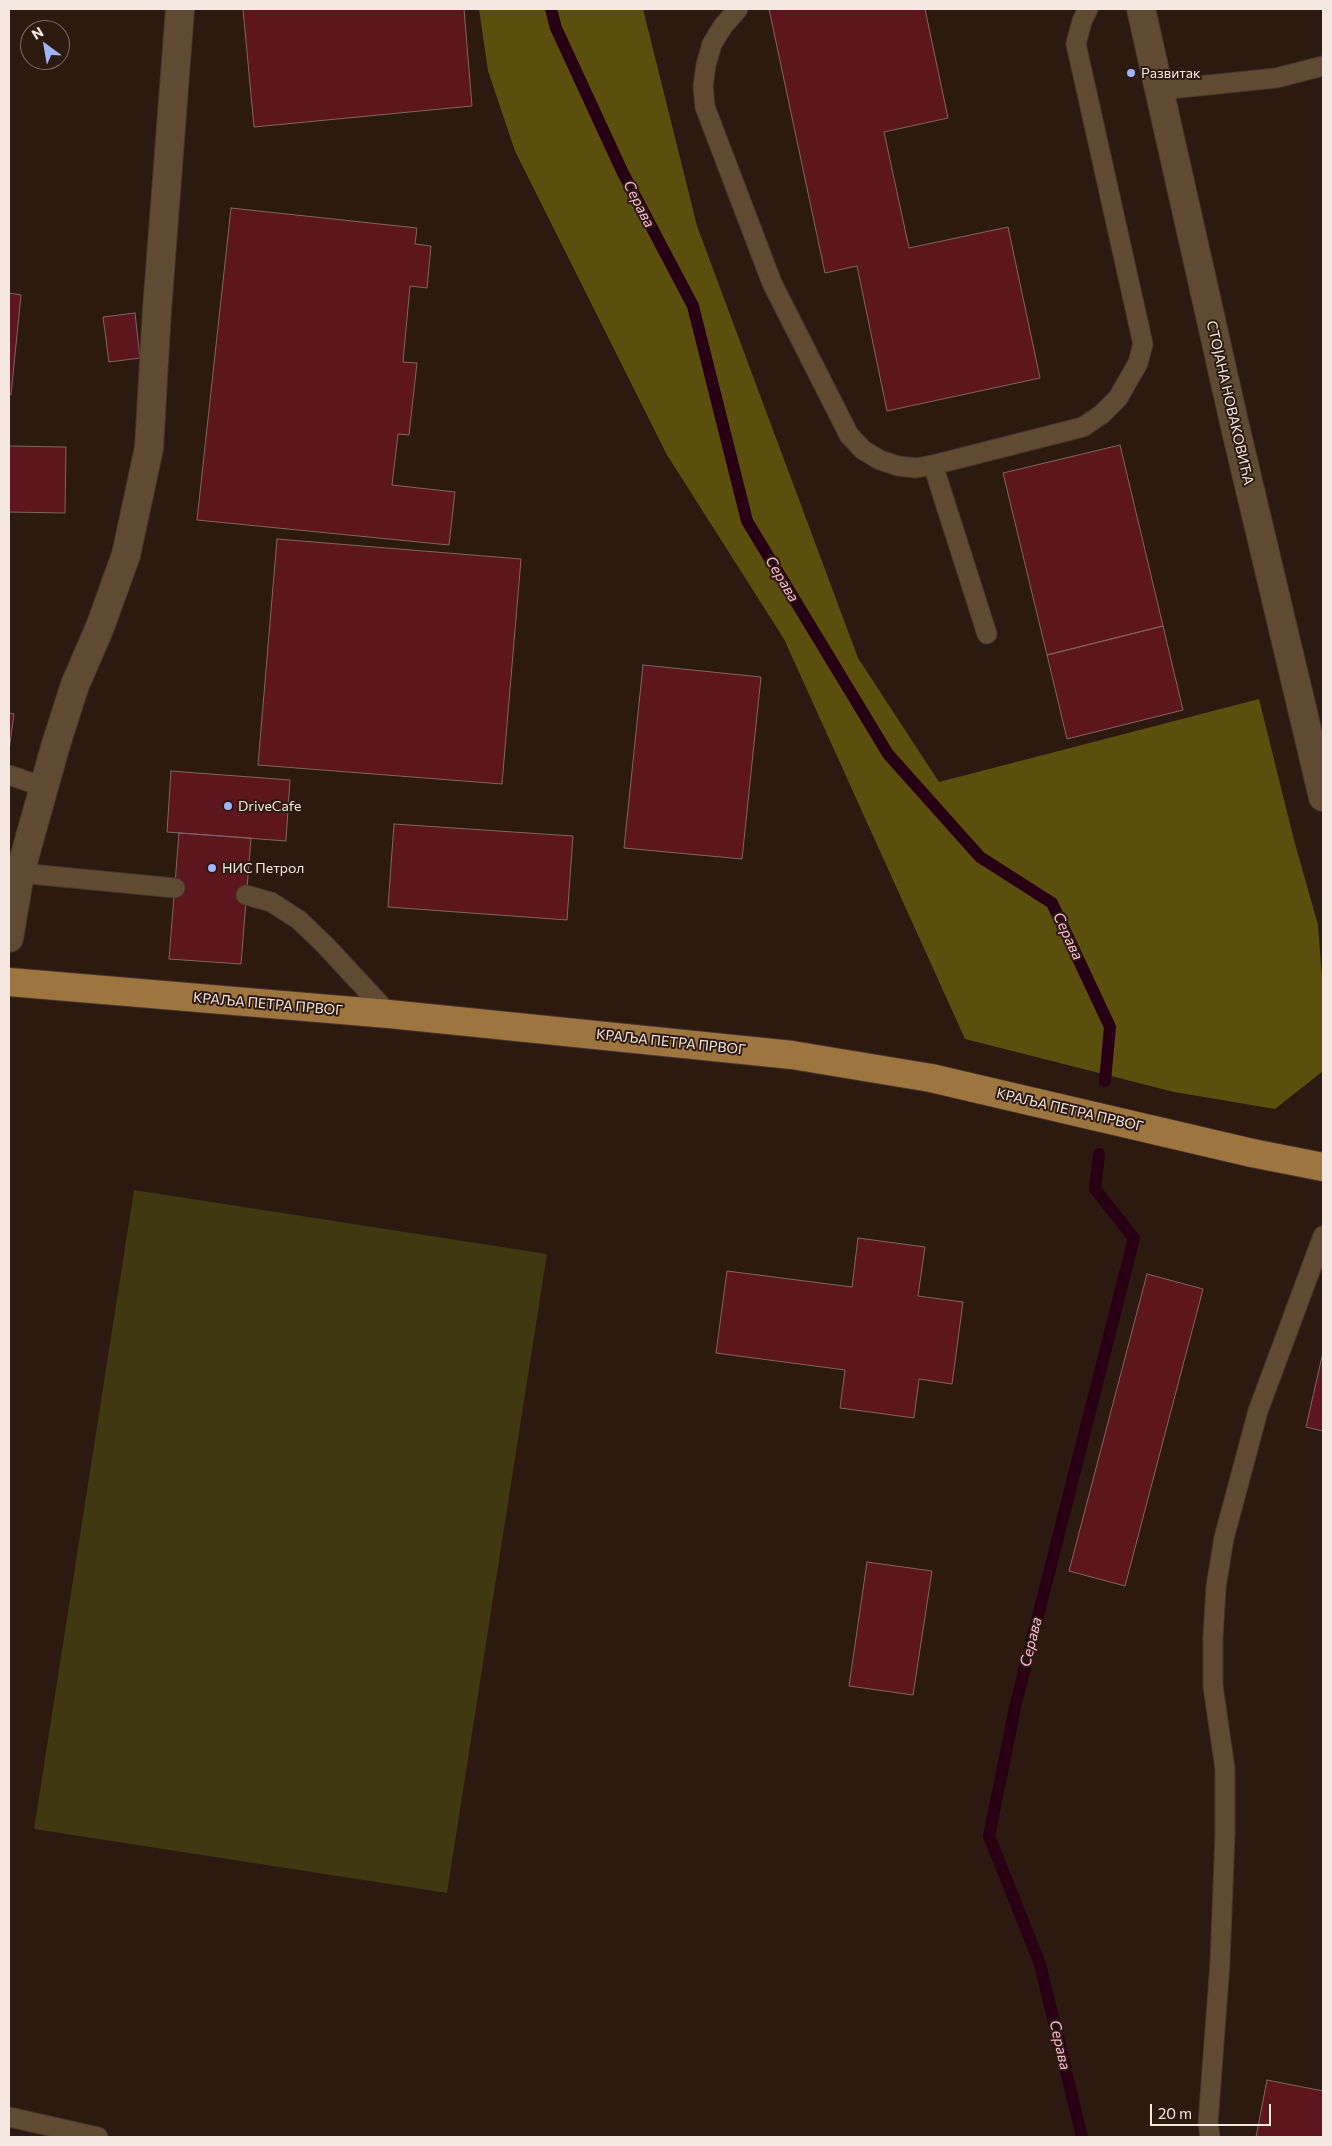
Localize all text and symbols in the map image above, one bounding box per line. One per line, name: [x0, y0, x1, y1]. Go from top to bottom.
north arrow: [20, 20, 70, 70]
text: N: [28, 23, 46, 43]
place label: Развитак: [1141, 65, 1201, 81]
marker: Развитак: [1125, 67, 1137, 79]
water label: Серава: [620, 177, 658, 231]
street label: СТОЈАНА НОВАКОВИЋА: [1203, 319, 1257, 487]
water label: Серава: [761, 553, 803, 605]
place label: DriveCafe: [238, 798, 301, 814]
marker: DriveCafe: [222, 800, 234, 812]
place label: НИС Петрол: [222, 860, 304, 876]
marker: НИС Петрол: [206, 862, 218, 874]
water label: Серава: [1049, 909, 1087, 963]
street label: КРАЉА ПЕТРА ПРВОГ: [192, 989, 344, 1019]
street label: КРАЉА ПЕТРА ПРВОГ: [595, 1026, 747, 1058]
street label: КРАЉА ПЕТРА ПРВОГ: [995, 1085, 1145, 1135]
water label: Серава: [1016, 1615, 1046, 1669]
water label: Серава: [1046, 2018, 1074, 2072]
scale bar: [1152, 2094, 1273, 2126]
text: 20 m: [1158, 2104, 1192, 2122]

